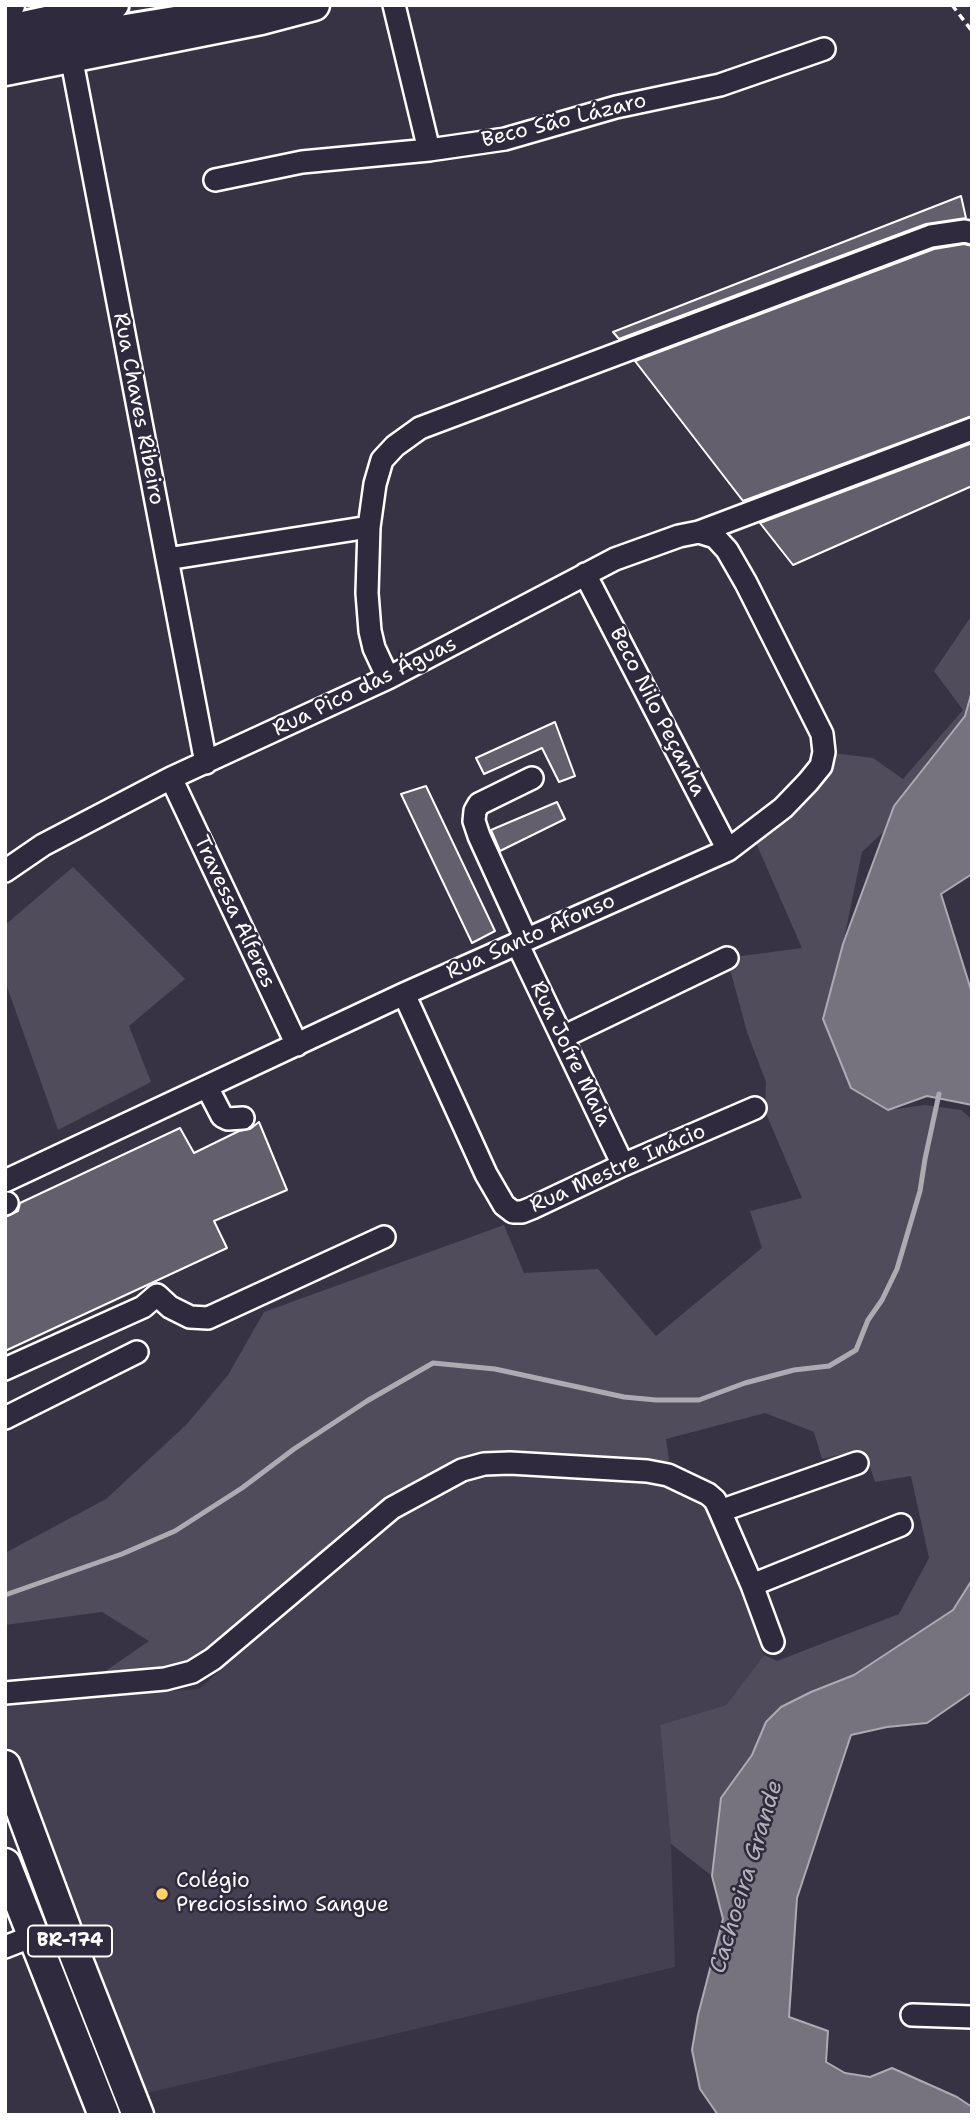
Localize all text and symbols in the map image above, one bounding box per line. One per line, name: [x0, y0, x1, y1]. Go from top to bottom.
street label: Beco São Lázaro: [479, 88, 649, 154]
street label: Rua Chaves Ribeiro: [107, 311, 169, 507]
street label: Beco Nilo Peçanha: [603, 623, 711, 801]
street label: Rua Pico das Águas: [269, 632, 461, 742]
street label: Travessa Alferes: [188, 832, 280, 992]
street label: Rua Santo Afonso: [443, 889, 619, 985]
street label: Rua Jofre Maia: [524, 977, 616, 1131]
street label: Rua Mestre Inácio: [526, 1119, 710, 1219]
water label: Cachoeira Grande: [705, 1777, 789, 1977]
place label: Colégio Preciosíssimo Sangue: [176, 1869, 389, 1919]
marker: Colégio Preciosíssimo Sangue: [154, 1886, 170, 1902]
road number: BR-174: [28, 1926, 112, 1956]

